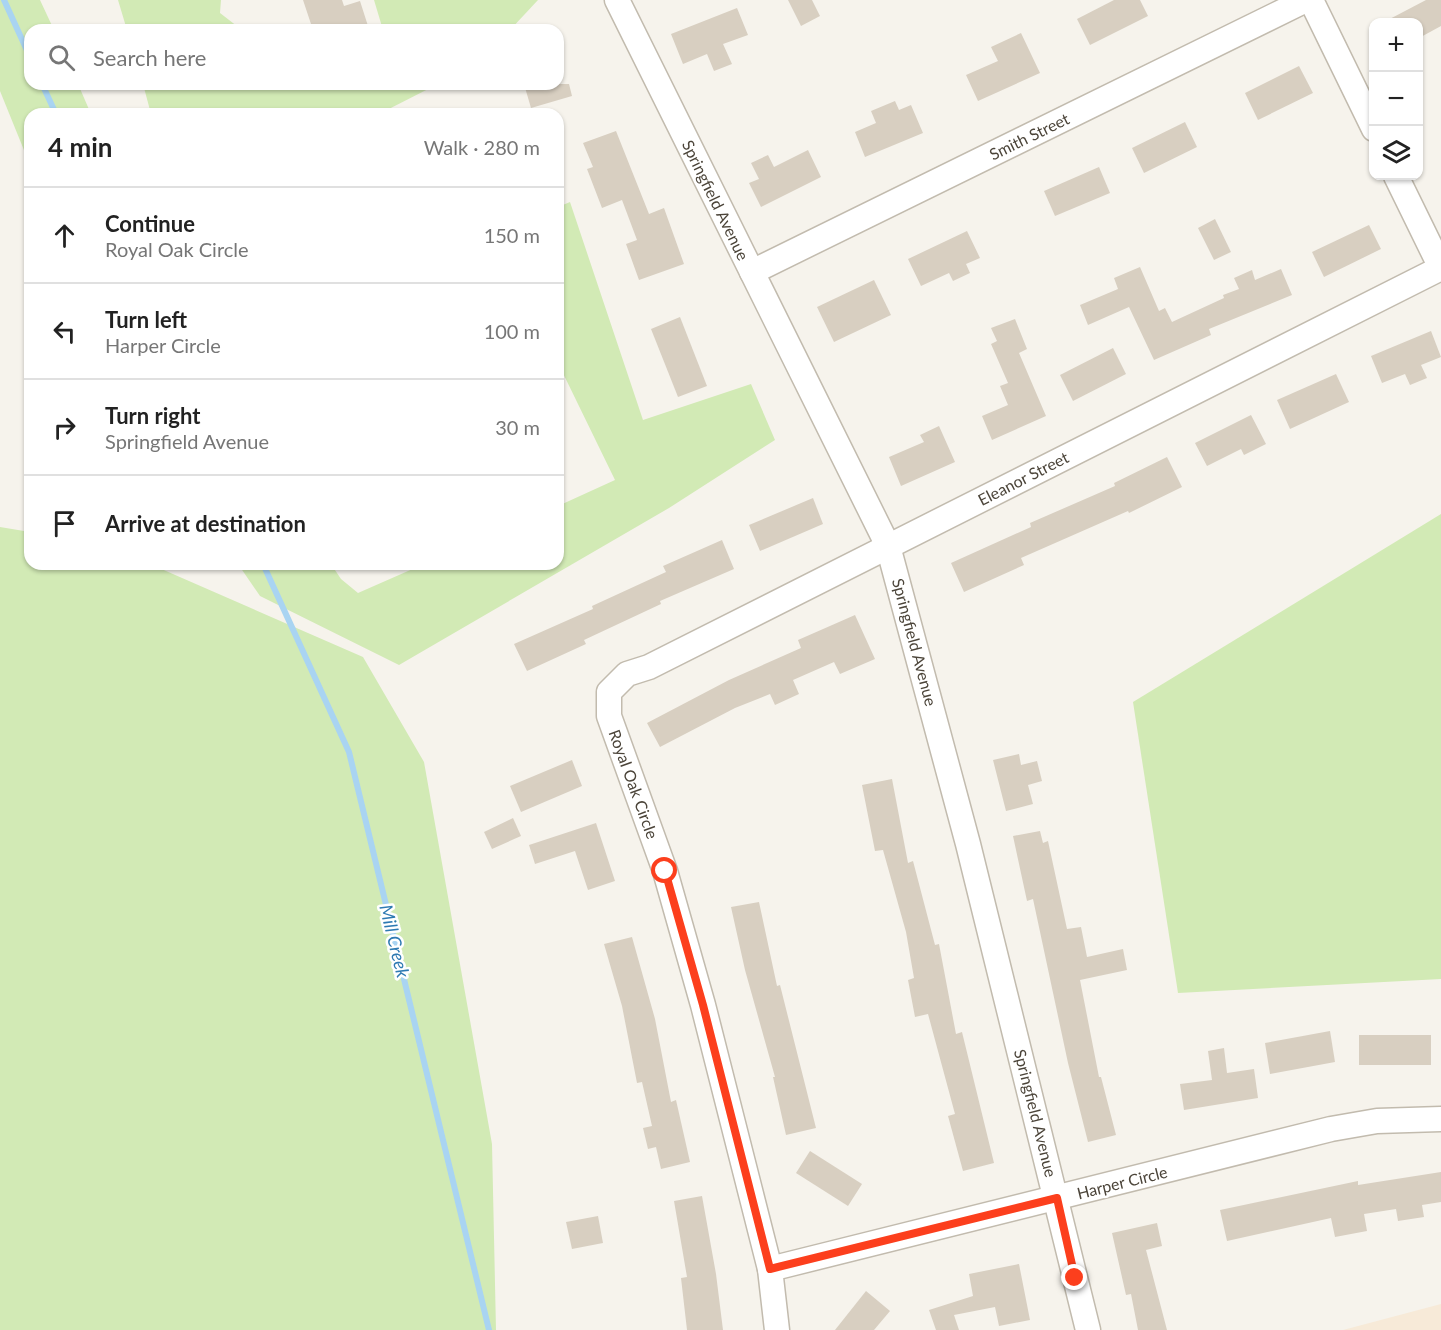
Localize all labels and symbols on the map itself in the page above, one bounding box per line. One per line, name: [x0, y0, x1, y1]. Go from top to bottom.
street label: Smith Street: [986, 108, 1072, 163]
street label: Springfield Avenue: [679, 137, 753, 263]
street label: Eleanor Street: [975, 447, 1072, 509]
street label: Springfield Avenue: [889, 576, 941, 708]
street label: Royal Oak Circle: [605, 727, 663, 841]
route start: [651, 857, 677, 883]
water label: Mill Creek: [375, 902, 415, 980]
street label: Springfield Avenue: [1011, 1047, 1061, 1179]
street label: Harper Circle: [1075, 1162, 1169, 1202]
route end: [1061, 1264, 1087, 1290]

